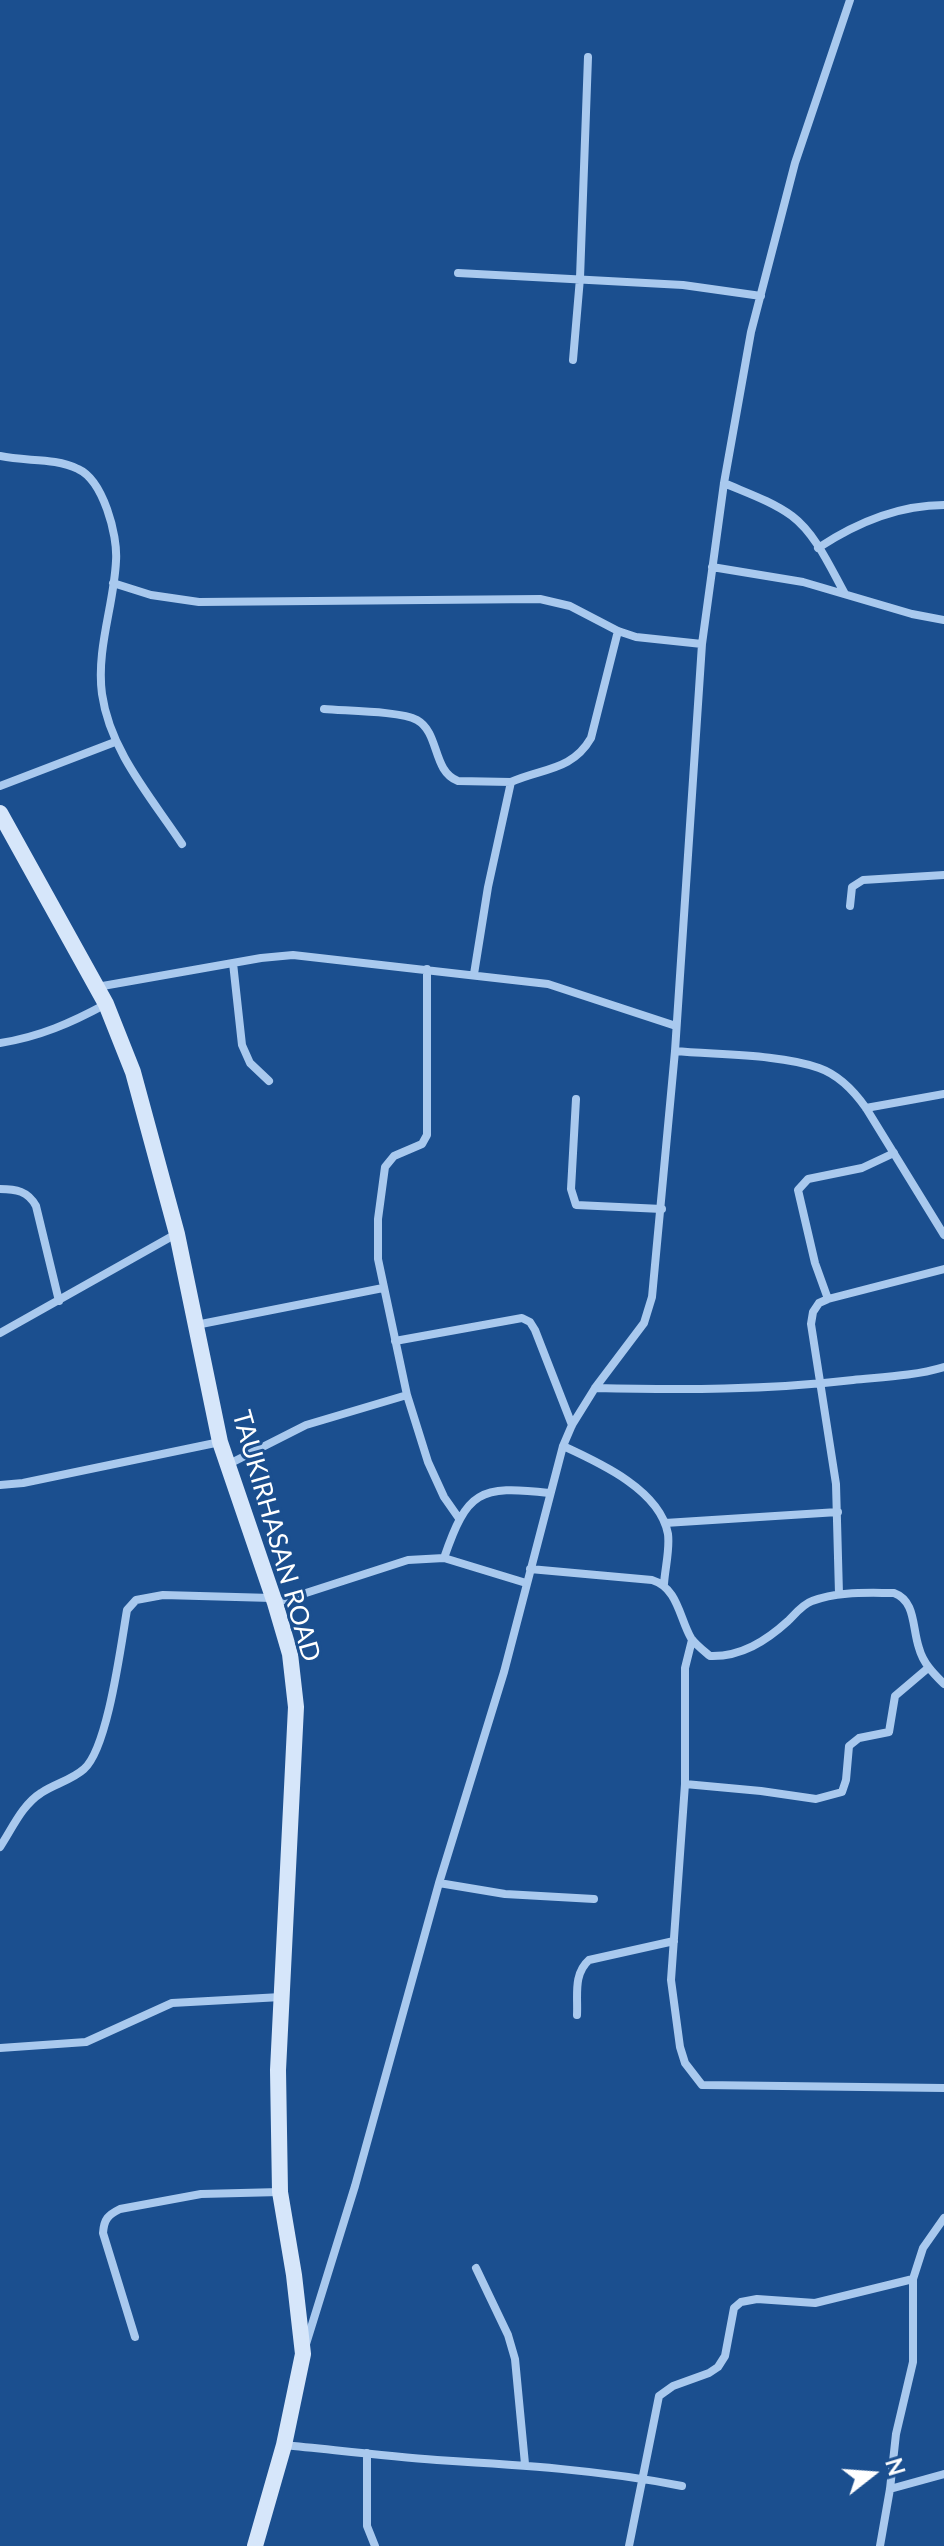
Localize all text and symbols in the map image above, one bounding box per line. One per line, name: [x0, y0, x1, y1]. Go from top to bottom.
street label: TAUKIRHASAN ROAD: [225, 1407, 327, 1665]
north arrow: [832, 2434, 912, 2514]
text: N: [880, 2455, 911, 2479]

